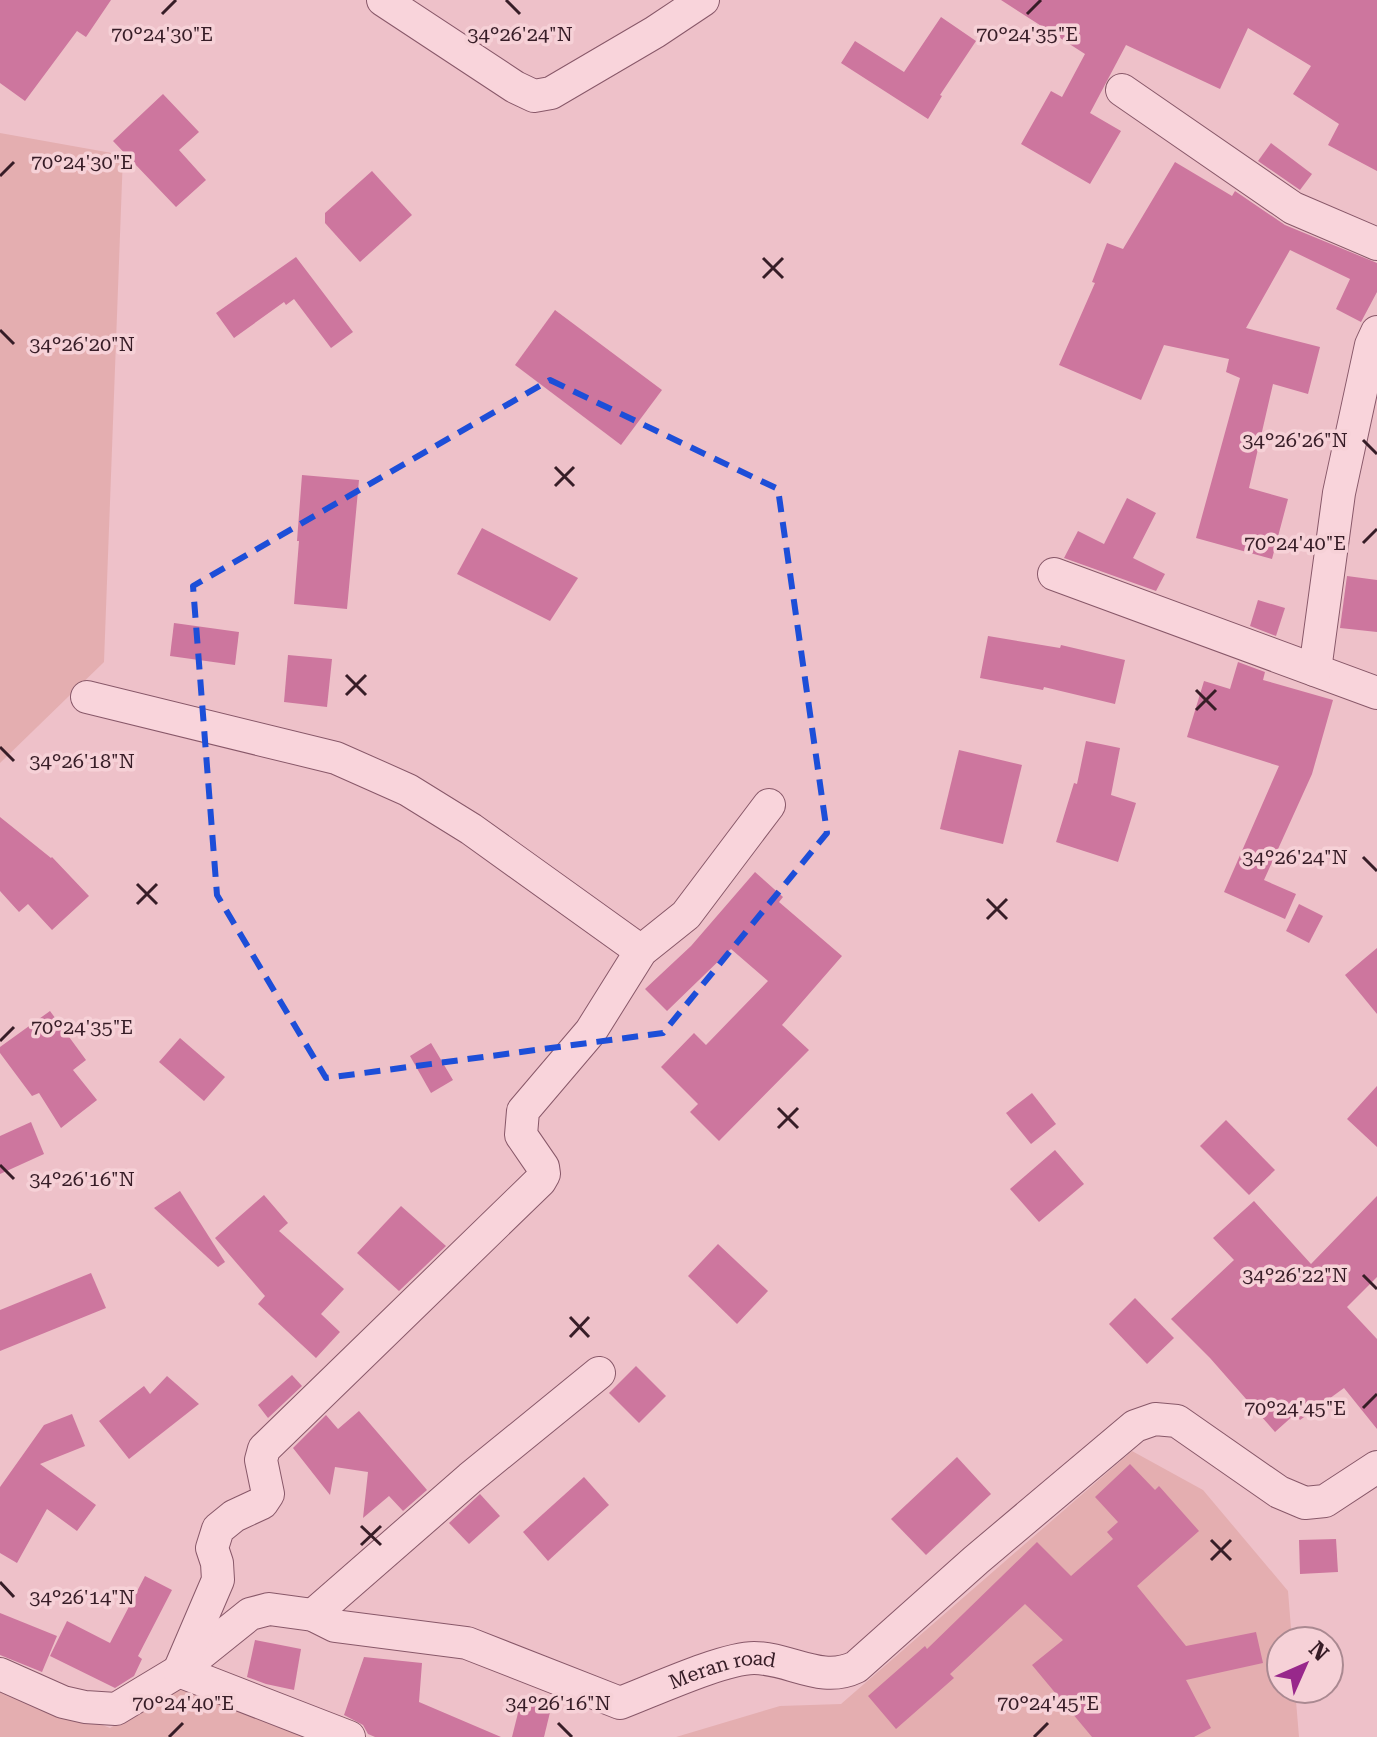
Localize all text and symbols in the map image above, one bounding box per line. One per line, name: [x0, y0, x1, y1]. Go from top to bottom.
text: 70°24'30"E: [111, 22, 213, 46]
text: 34°26'24"N: [467, 22, 573, 46]
text: 70°24'35"E: [976, 22, 1078, 46]
text: 70°24'30"E: [31, 150, 133, 174]
text: 34°26'20"N: [29, 332, 135, 356]
text: 34°26'26"N: [1242, 428, 1348, 452]
text: 70°24'40"E: [1244, 531, 1346, 555]
text: 34°26'18"N: [29, 749, 135, 773]
text: 34°26'24"N: [1242, 845, 1348, 869]
text: 70°24'35"E: [31, 1015, 133, 1039]
text: 34°26'16"N: [29, 1167, 135, 1191]
text: 34°26'22"N: [1242, 1263, 1348, 1287]
text: 70°24'45"E: [1244, 1396, 1346, 1420]
text: 34°26'14"N: [29, 1585, 135, 1609]
north arrow: [1265, 1625, 1345, 1705]
text: N: [1304, 1636, 1334, 1666]
street label: Meran road: [665, 1646, 778, 1694]
text: 70°24'40"E: [132, 1691, 234, 1715]
text: 34°26'16"N: [505, 1691, 611, 1715]
text: 70°24'45"E: [997, 1691, 1099, 1715]

